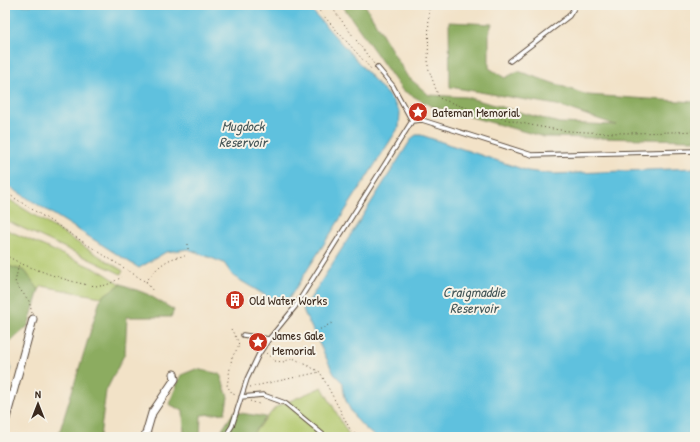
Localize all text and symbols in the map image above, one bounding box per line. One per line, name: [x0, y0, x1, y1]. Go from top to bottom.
place icon: Bateman Memorial: [407, 101, 429, 123]
place label: Bateman Memorial: [432, 103, 520, 121]
water label: Mugdock Reservoir: [219, 116, 269, 151]
water label: Craigmaddie Reservoir: [443, 282, 507, 317]
building icon: Old Water Works: [224, 289, 246, 311]
place label: Old Water Works: [249, 291, 327, 309]
place label: James Gale Memorial: [272, 326, 324, 359]
place icon: James Gale Memorial: [247, 331, 269, 353]
north arrow: [18, 384, 58, 424]
text: N: [35, 387, 41, 401]

